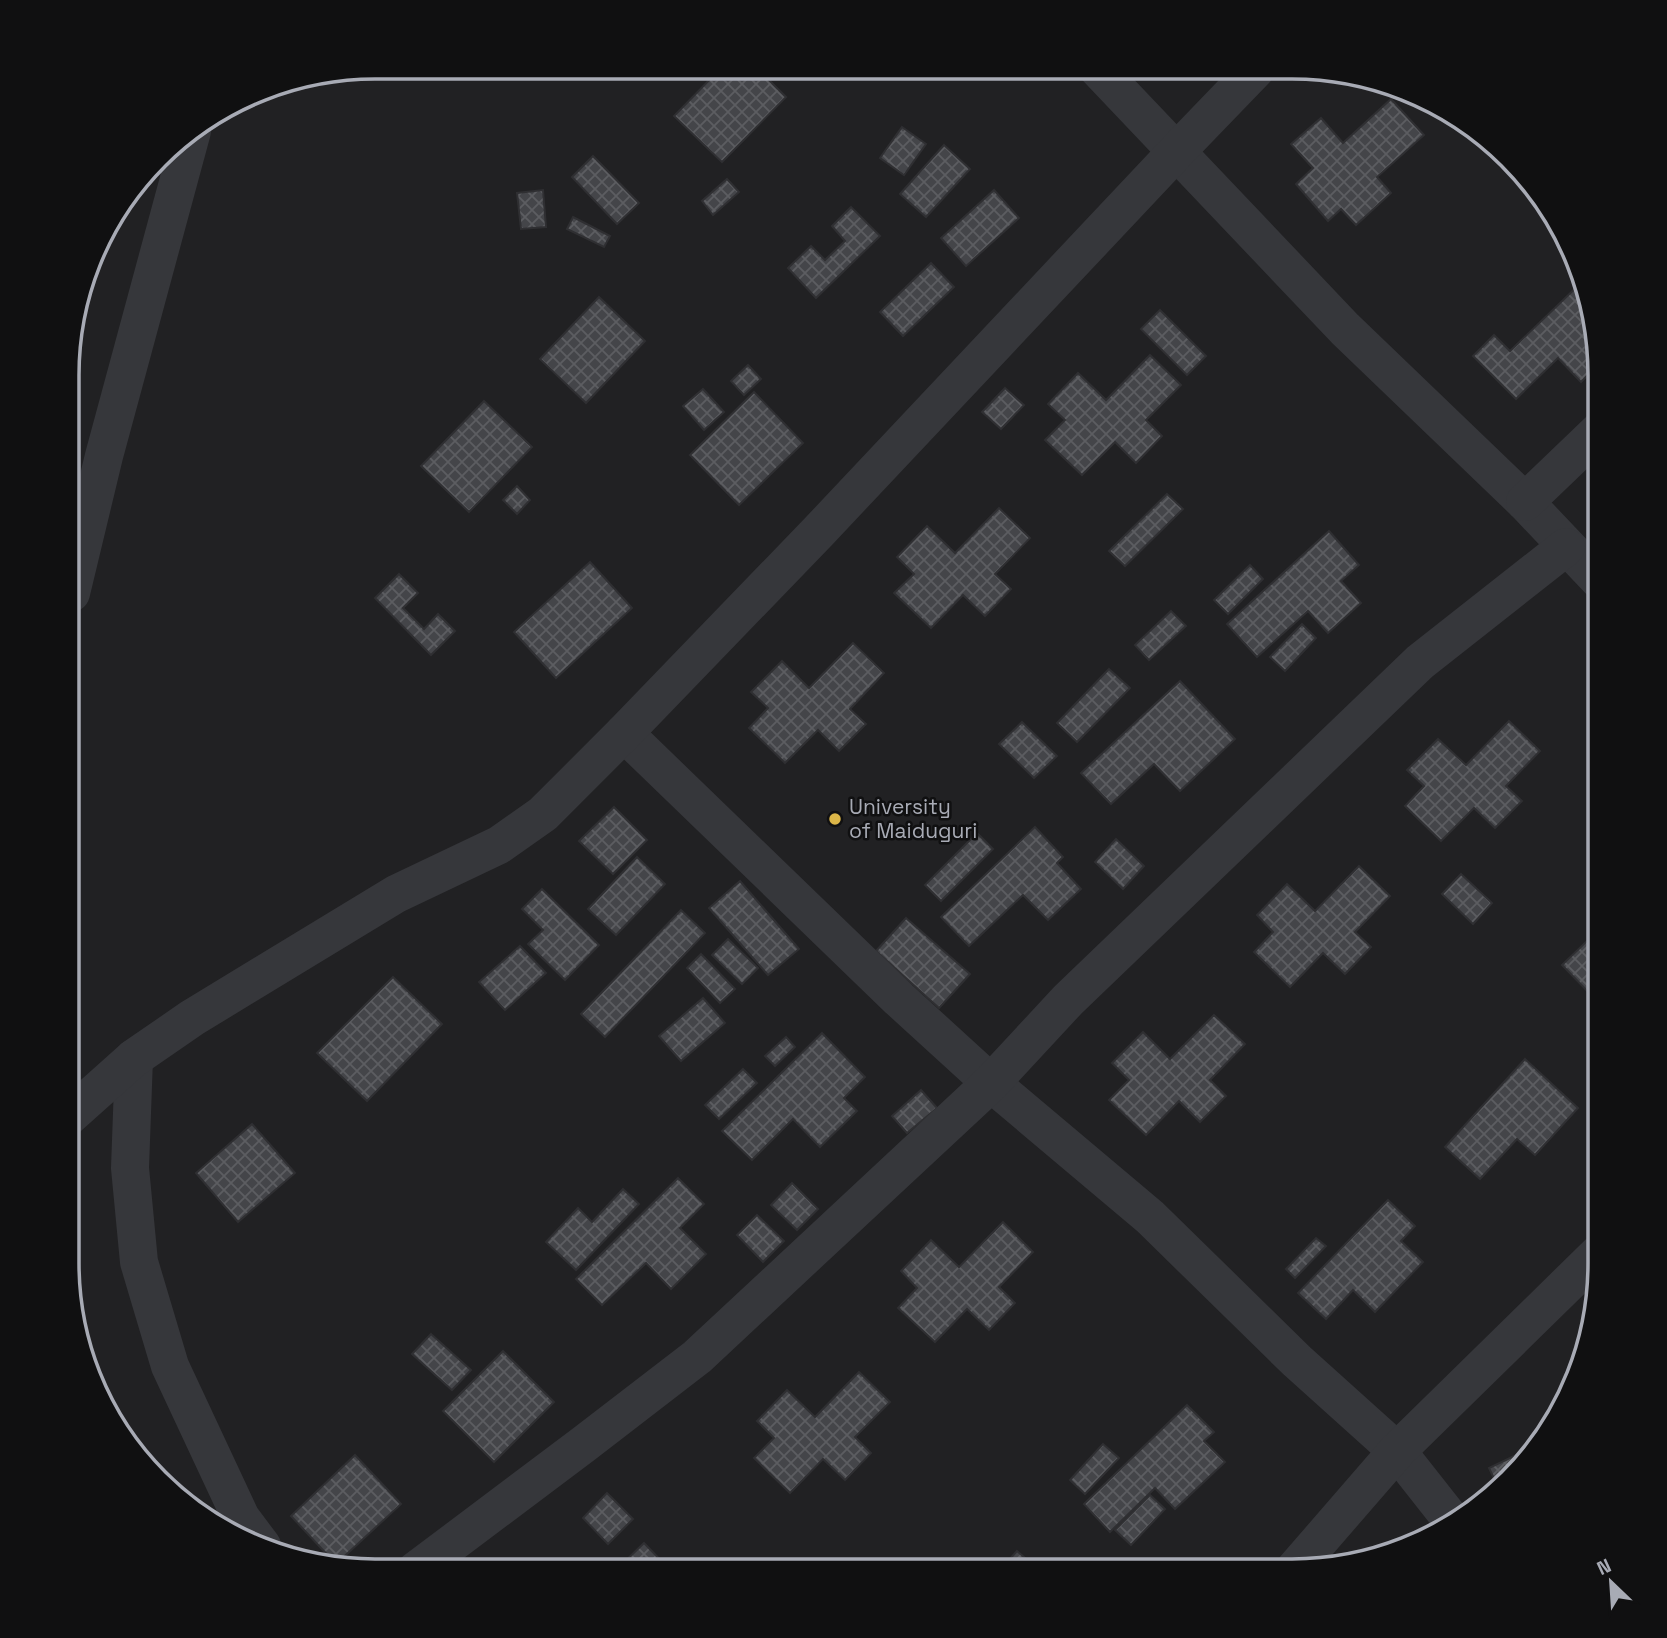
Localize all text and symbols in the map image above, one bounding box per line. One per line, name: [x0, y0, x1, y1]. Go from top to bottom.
place label: University of Maiduguri: [849, 793, 977, 844]
marker: University of Maiduguri: [827, 811, 843, 827]
north arrow: [1576, 1547, 1646, 1617]
text: N: [1593, 1553, 1615, 1581]

